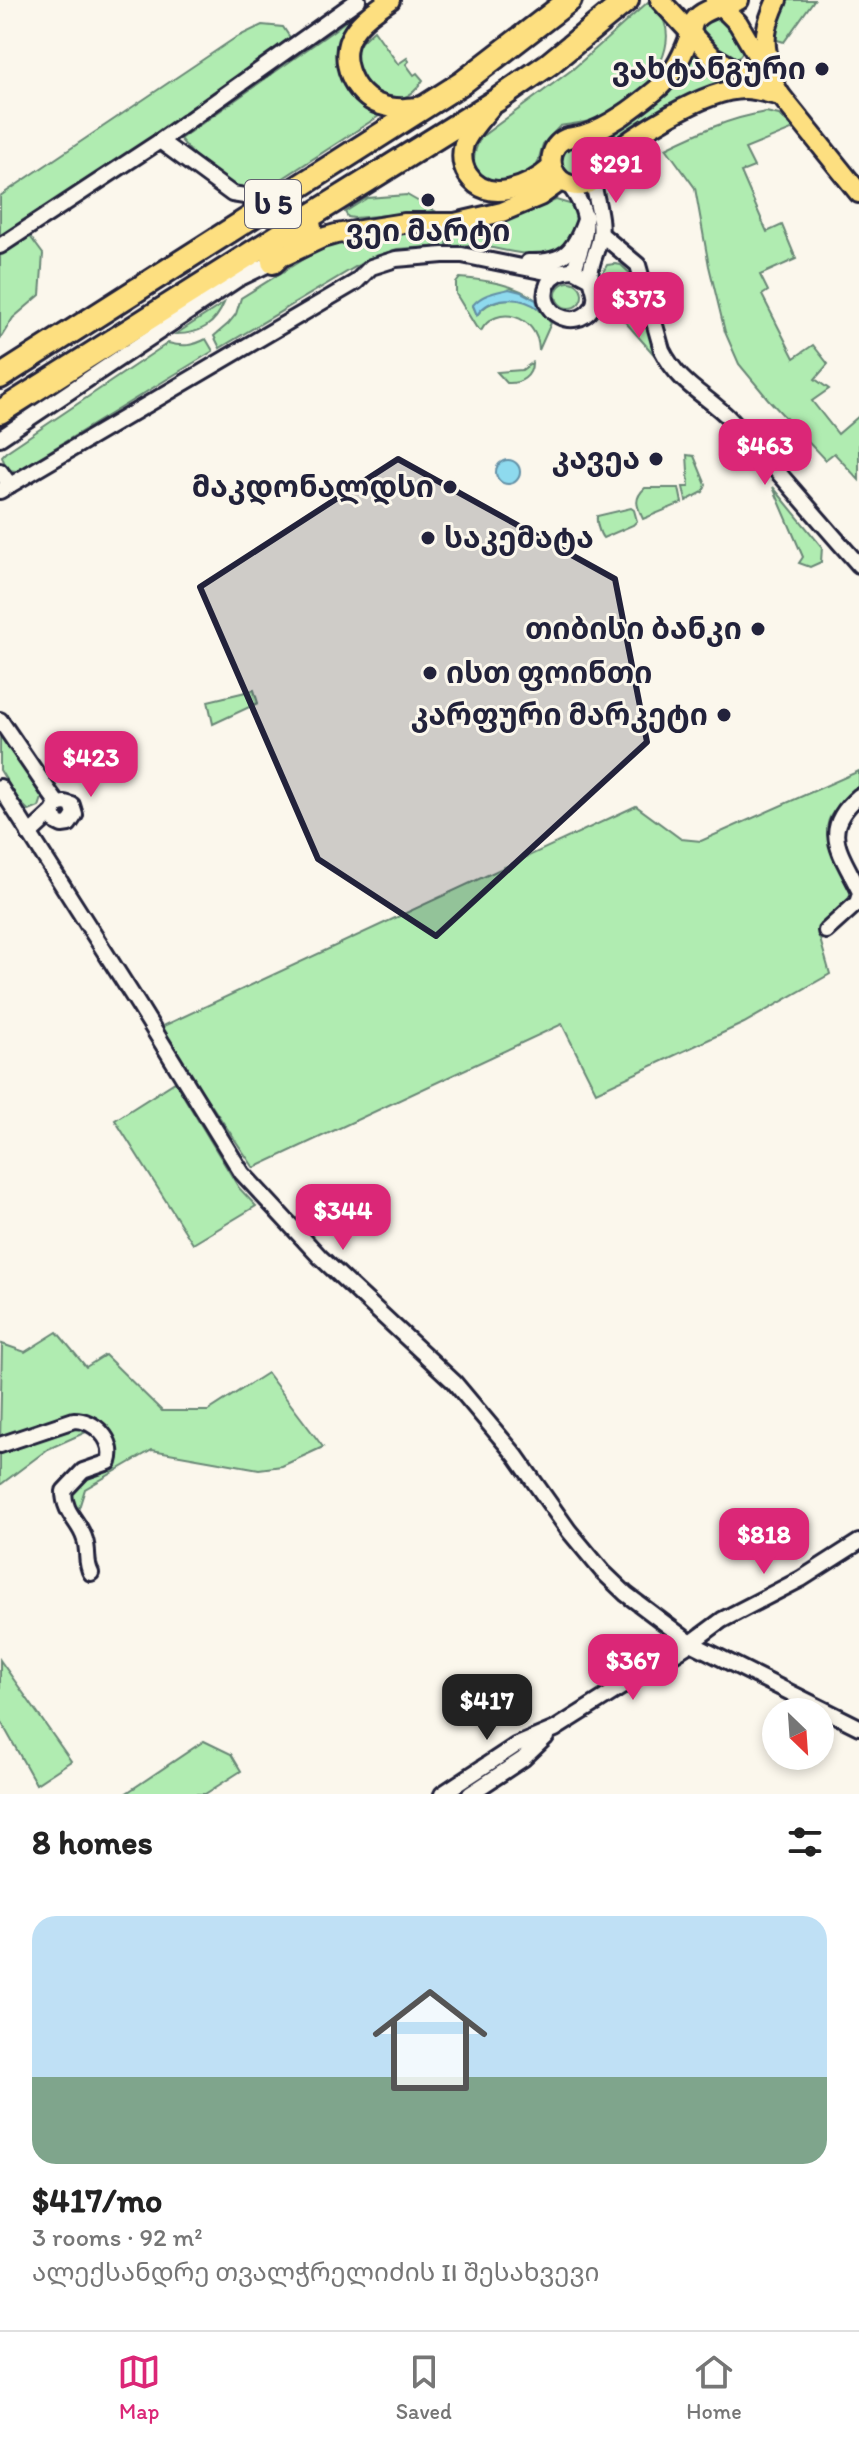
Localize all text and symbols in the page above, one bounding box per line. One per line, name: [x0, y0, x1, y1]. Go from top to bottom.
place label: ვახტანგური: [612, 50, 806, 87]
marker: ვახტანგური: [813, 60, 831, 78]
pin: $291: [569, 137, 663, 205]
text: $291: [590, 147, 642, 179]
road number: ს 5: [245, 180, 301, 228]
marker: ვეი მარტი: [419, 191, 437, 209]
place label: ვეი მარტი: [346, 212, 510, 249]
pin: $373: [592, 272, 686, 340]
text: $373: [612, 282, 666, 314]
pin: $463: [718, 419, 812, 487]
text: $463: [737, 429, 793, 461]
place label: კავეა: [552, 440, 640, 477]
marker: კავეა: [647, 450, 665, 468]
place label: მაკდონალდსი: [192, 468, 434, 506]
marker: მაკდონალდსი: [441, 478, 459, 496]
place label: საკემატა: [444, 519, 594, 556]
marker: საკემატა: [419, 529, 437, 547]
place label: თიბისი ბანკი: [525, 610, 742, 647]
marker: თიბისი ბანკი: [749, 620, 767, 638]
place label: ისთ ფოინთი: [446, 654, 652, 691]
marker: ისთ ფოინთი: [421, 664, 439, 682]
place label: კარფური მარკეტი: [411, 696, 708, 733]
marker: კარფური მარკეტი: [715, 706, 733, 724]
pin: $423: [44, 731, 138, 799]
text: $423: [63, 741, 119, 773]
pin: $344: [296, 1184, 390, 1252]
text: $344: [314, 1194, 372, 1226]
pin: $818: [717, 1508, 811, 1576]
text: $818: [737, 1518, 791, 1550]
pin: $367: [586, 1634, 680, 1702]
text: $367: [606, 1644, 660, 1676]
pin: $417: [440, 1674, 534, 1742]
text: $417: [460, 1684, 514, 1716]
north arrow: [762, 1698, 834, 1770]
map controls: [762, 1698, 834, 1770]
icon: filters: [783, 1820, 827, 1864]
text: 8 homes: [32, 1822, 153, 1863]
icon: home: [358, 1968, 502, 2112]
text: $417/mo: [32, 2180, 162, 2221]
text: 3 rooms · 92 m²: [32, 2221, 203, 2253]
text: ალექსანდრე თვალჭრელიძის II შესახვევი: [32, 2256, 599, 2288]
tab: Map: [117, 2350, 161, 2425]
tab: Saved: [396, 2350, 452, 2425]
tab: Home: [686, 2350, 742, 2425]

